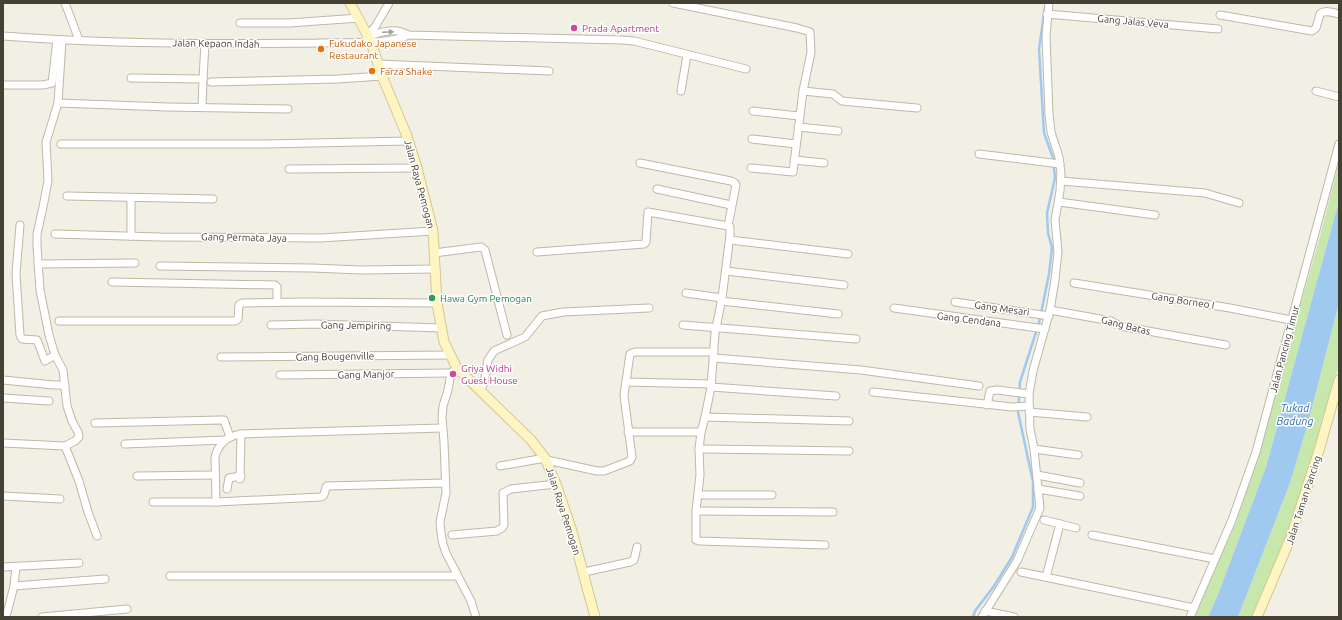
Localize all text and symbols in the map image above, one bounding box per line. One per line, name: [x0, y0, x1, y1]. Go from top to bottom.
street label: Gang Jalas Veva: [1097, 13, 1169, 30]
marker: Prada Apartment: [569, 23, 579, 33]
place label: Prada Apartment: [582, 23, 659, 34]
one-way arrow: [382, 28, 394, 35]
street label: Jalan Kepaon Indah: [172, 37, 260, 50]
place label: Fukudako Japanese Restaurant: [329, 38, 417, 61]
marker: Fukudako Japanese Restaurant: [316, 44, 326, 54]
marker: Farza Shake: [367, 66, 377, 76]
place label: Farza Shake: [380, 66, 432, 77]
street label: Jalan Raya Pemogan: [402, 138, 437, 230]
street label: Gang Permata Jaya: [201, 231, 287, 244]
street label: Gang Borneo I: [1151, 290, 1215, 311]
marker: Hawa Gym Pemogan: [427, 293, 437, 303]
place label: Hawa Gym Pemogan: [440, 293, 532, 304]
street label: Gang Mesari: [974, 299, 1030, 318]
street label: Jalan Pancing Timur: [1268, 304, 1301, 394]
street label: Gang Cendana: [936, 310, 1002, 329]
street label: Gang Batas: [1100, 314, 1152, 337]
street label: Gang Jempiring: [321, 319, 391, 332]
street label: Gang Bougenville: [296, 350, 374, 363]
place label: Griya Widhi Guest House: [461, 363, 518, 386]
street label: Gang Manjor: [337, 368, 395, 380]
marker: Griya Widhi Guest House: [448, 369, 458, 379]
water label: Tukad Badung: [1277, 402, 1313, 427]
street label: Jalan Taman Pancing: [1284, 454, 1323, 546]
street label: Jalan Raya Pemogan: [544, 466, 583, 557]

